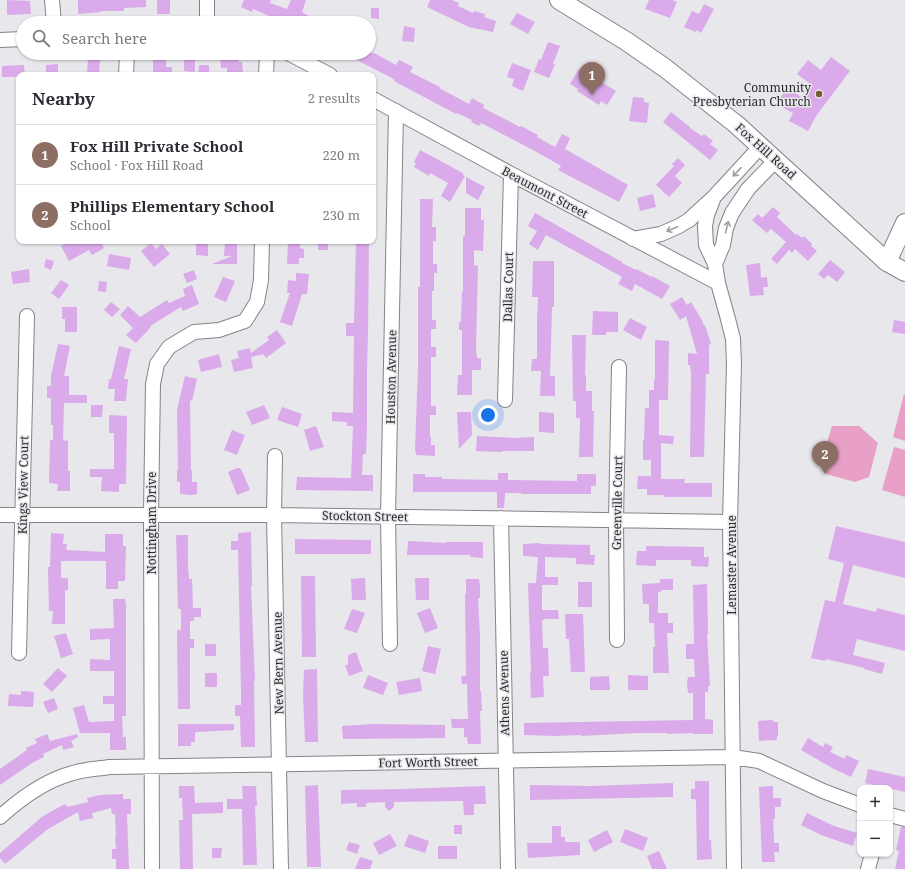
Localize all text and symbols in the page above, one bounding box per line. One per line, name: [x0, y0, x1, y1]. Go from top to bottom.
search box: [16, 16, 376, 60]
icon: search: [30, 27, 52, 49]
text: Search here: [62, 28, 147, 48]
pin: 1: [579, 62, 605, 95]
place label: Community Presbyterian Church: [693, 79, 811, 110]
text: Nearby: [32, 87, 95, 110]
text: 2 results: [308, 89, 360, 107]
marker: Community Presbyterian Church: [814, 89, 824, 99]
street label: Fox Hill Road: [732, 119, 801, 183]
text: Fox Hill Private School: [70, 136, 243, 156]
text: 1: [41, 146, 49, 164]
text: 220 m: [323, 146, 360, 164]
text: School · Fox Hill Road: [70, 156, 204, 174]
street label: Beaumont Street: [499, 162, 591, 222]
one-way arrow: [733, 167, 742, 177]
text: Phillips Elementary School: [70, 196, 274, 216]
text: 2: [41, 206, 49, 224]
text: 230 m: [323, 206, 360, 224]
text: School: [70, 216, 111, 234]
one-way arrow: [724, 221, 731, 234]
one-way arrow: [667, 226, 679, 234]
street label: Dallas Court: [499, 252, 517, 322]
street label: Houston Avenue: [382, 330, 400, 424]
your location: [478, 405, 498, 425]
street label: Kings View Court: [14, 436, 32, 534]
pin: 2: [812, 441, 838, 474]
street label: Greenville Court: [608, 456, 626, 550]
street label: Nottingham Drive: [143, 472, 160, 575]
street label: Stockton Street: [322, 507, 408, 525]
street label: Lemaster Avenue: [723, 515, 740, 615]
street label: New Bern Avenue: [269, 612, 287, 714]
street label: Athens Avenue: [495, 650, 513, 736]
street label: Fort Worth Street: [378, 753, 478, 771]
map controls: [857, 785, 893, 857]
button: +: [857, 785, 893, 821]
button: −: [857, 821, 893, 857]

